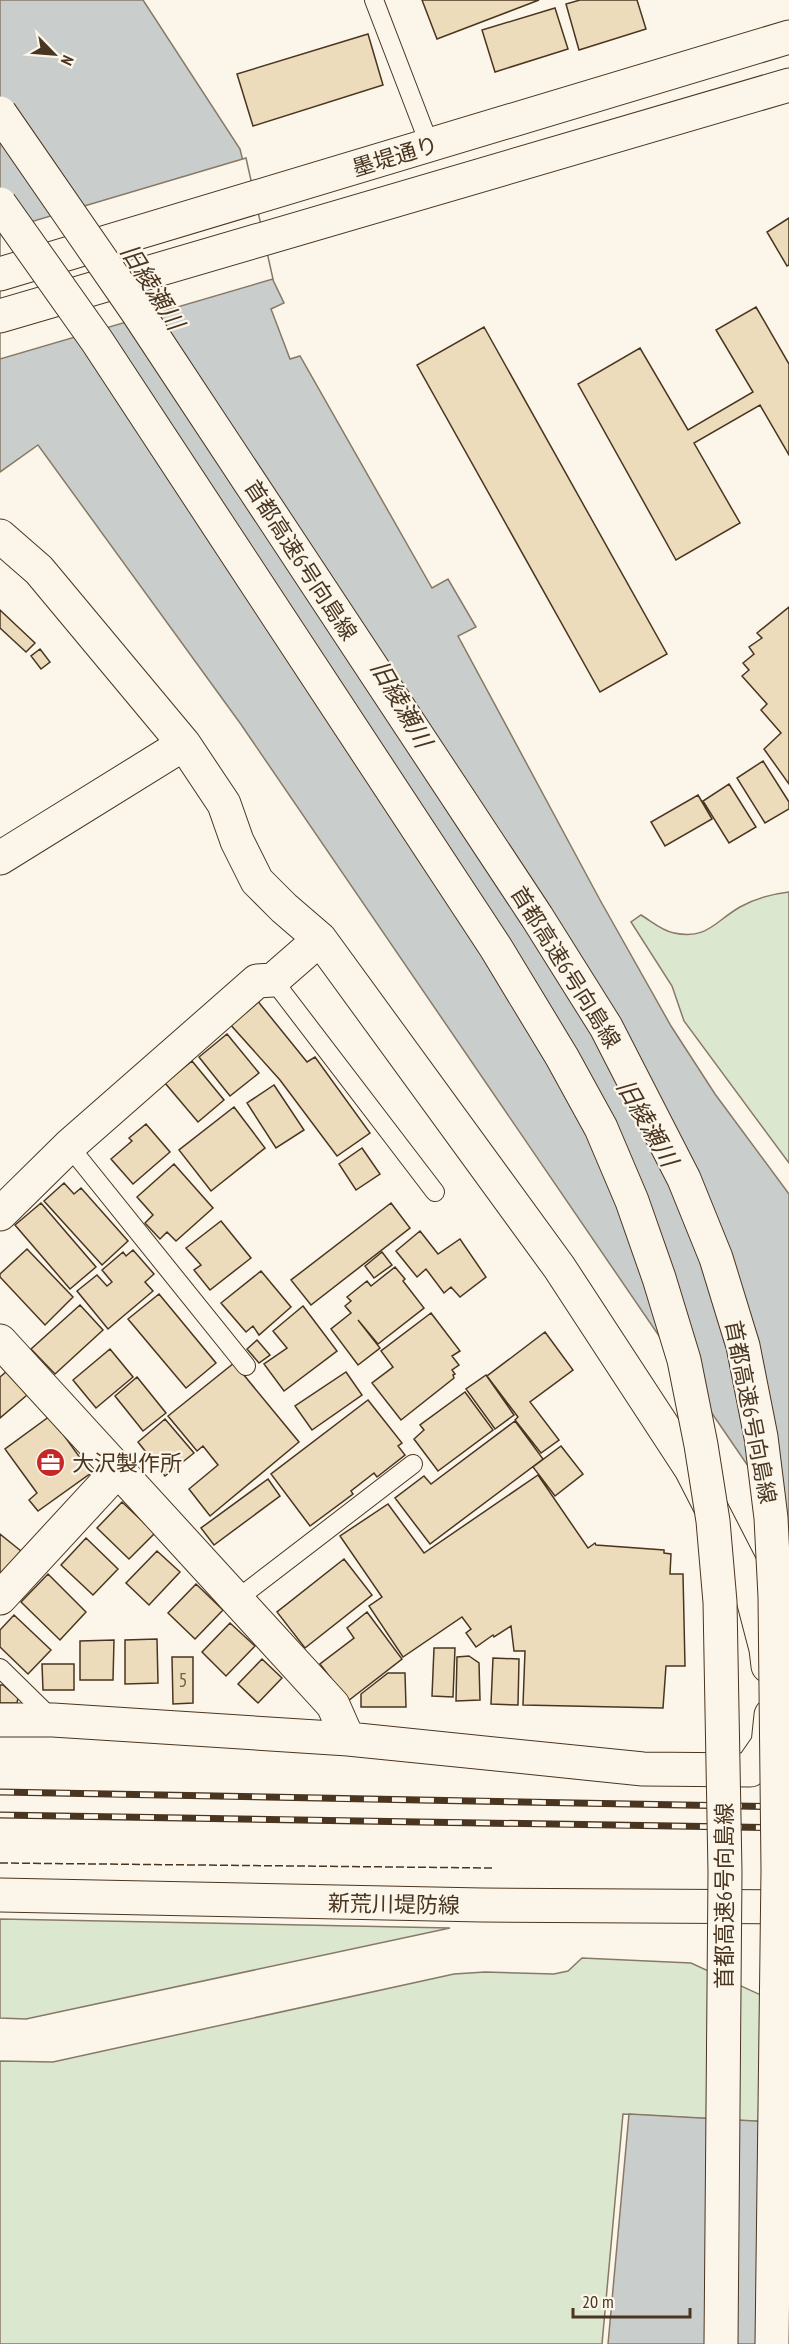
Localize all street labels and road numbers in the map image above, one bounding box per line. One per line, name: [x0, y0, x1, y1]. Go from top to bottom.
street label: 墨堤通り: [349, 130, 441, 182]
street label: 首都高速6号向島線: [239, 474, 363, 646]
street label: 首都高速6号向島線: [505, 881, 627, 1053]
street label: 首都高速6号向島線: [720, 1318, 782, 1506]
street label: 首都高速6号向島線: [710, 1803, 738, 1989]
street label: 新荒川堤防線: [328, 1889, 460, 1919]

